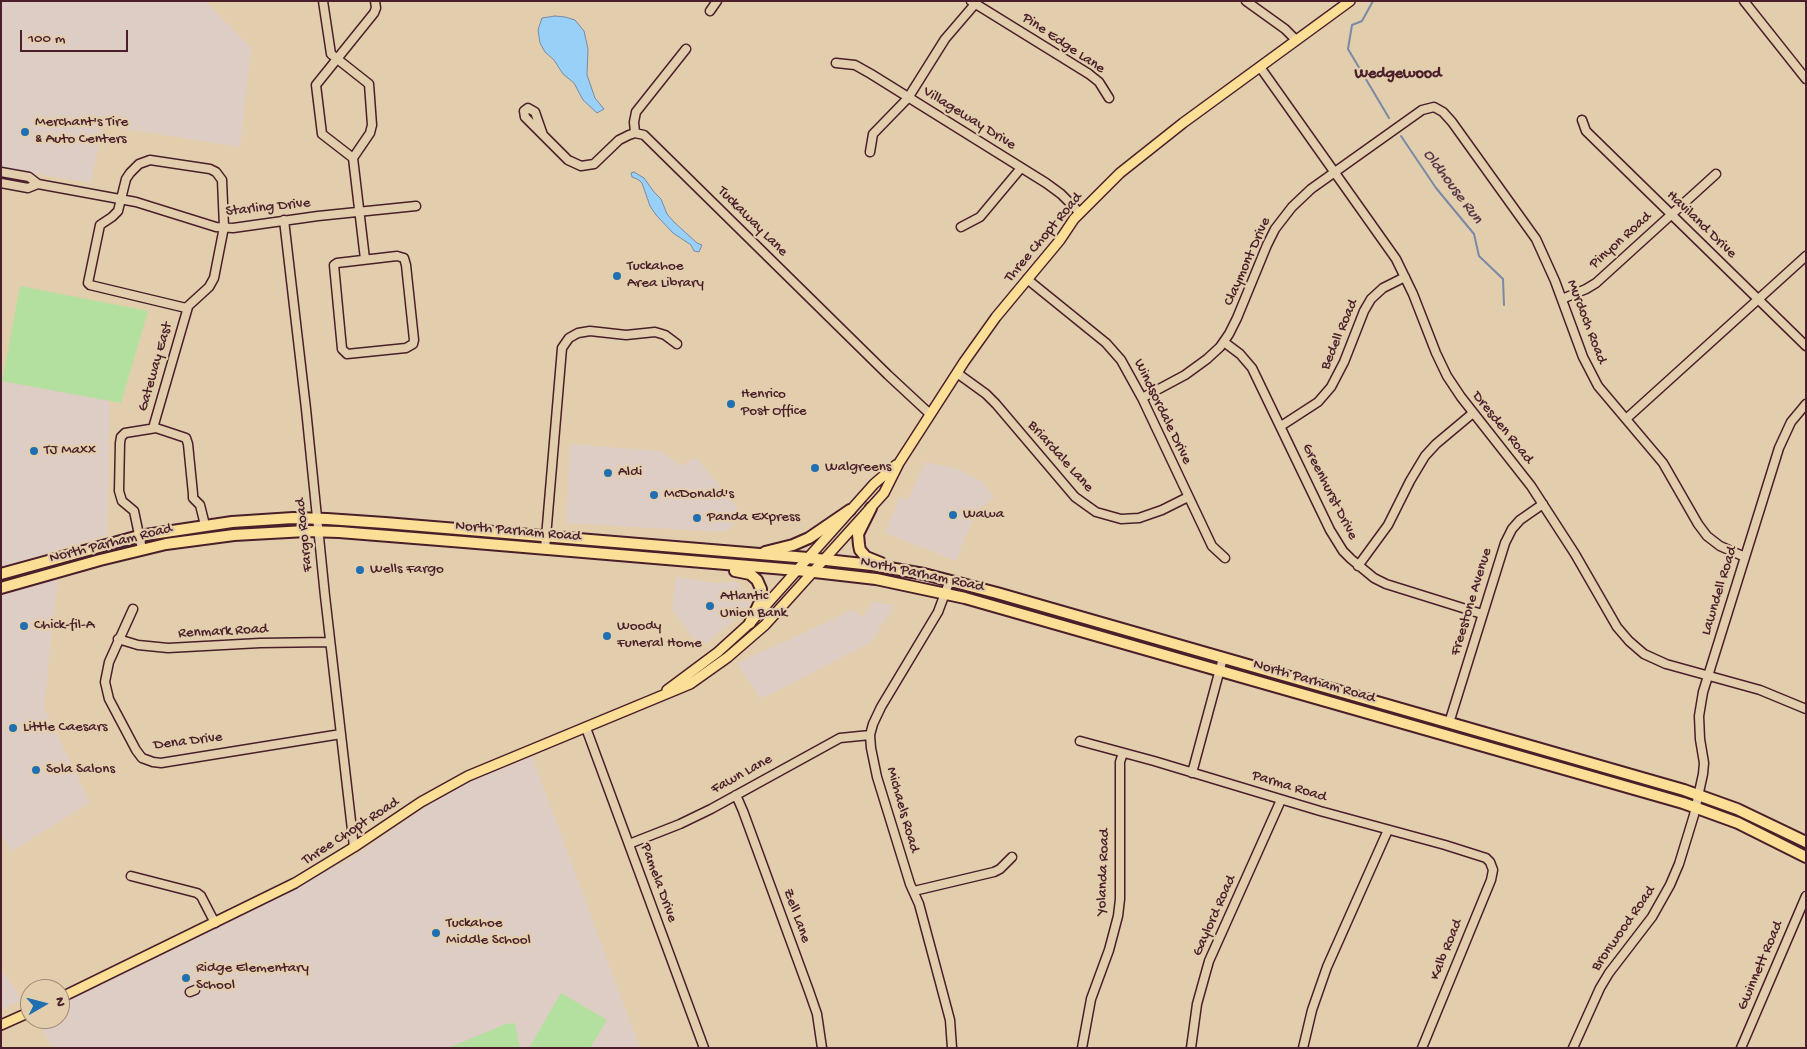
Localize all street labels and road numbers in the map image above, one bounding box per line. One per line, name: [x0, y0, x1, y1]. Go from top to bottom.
street label: Pine Edge Lane: [1018, 10, 1108, 78]
street label: Villageway Drive: [919, 83, 1019, 155]
street label: Tuckaway Lane: [713, 183, 791, 261]
street label: Haviland Drive: [1662, 187, 1740, 263]
street label: Three Chopt Road: [1001, 189, 1087, 287]
street label: Starling Drive: [225, 195, 311, 221]
street label: Pinyon Road: [1586, 208, 1656, 274]
street label: Claymont Drive: [1220, 215, 1276, 309]
street label: Murdoch Road: [1562, 277, 1610, 367]
street label: Bedell Road: [1317, 297, 1363, 373]
street label: Gateway East: [135, 320, 177, 414]
street label: Windsordale Drive: [1129, 356, 1195, 468]
street label: Dresden Road: [1467, 388, 1537, 468]
street label: Briardale Lane: [1023, 417, 1097, 497]
street label: Greenhurst Drive: [1297, 441, 1361, 543]
street label: Fargo Road: [292, 497, 318, 573]
street label: North Parham Road: [455, 518, 581, 546]
street label: North Parham Road: [48, 520, 174, 568]
street label: Lawndell Road: [1698, 544, 1742, 638]
street label: Freestone Avenue: [1447, 546, 1497, 658]
street label: North Parham Road: [859, 553, 985, 597]
street label: Renmark Road: [178, 621, 268, 643]
street label: North Parham Road: [1251, 656, 1377, 708]
street label: Dena Drive: [153, 729, 223, 755]
street label: Fawn Lane: [708, 751, 776, 799]
street label: Michaels Road: [881, 765, 923, 855]
street label: Parma Road: [1249, 767, 1329, 807]
street label: Three Chopt Road: [299, 794, 403, 870]
street label: Yolanda Road: [1093, 828, 1115, 916]
street label: Pamela Drive: [635, 841, 681, 925]
street label: Gaylord Road: [1189, 873, 1241, 959]
street label: Bronwood Road: [1588, 883, 1660, 975]
street label: Zell Lane: [778, 886, 814, 946]
street label: Kalb Road: [1427, 917, 1467, 983]
street label: Gwinnett Road: [1734, 919, 1788, 1013]

